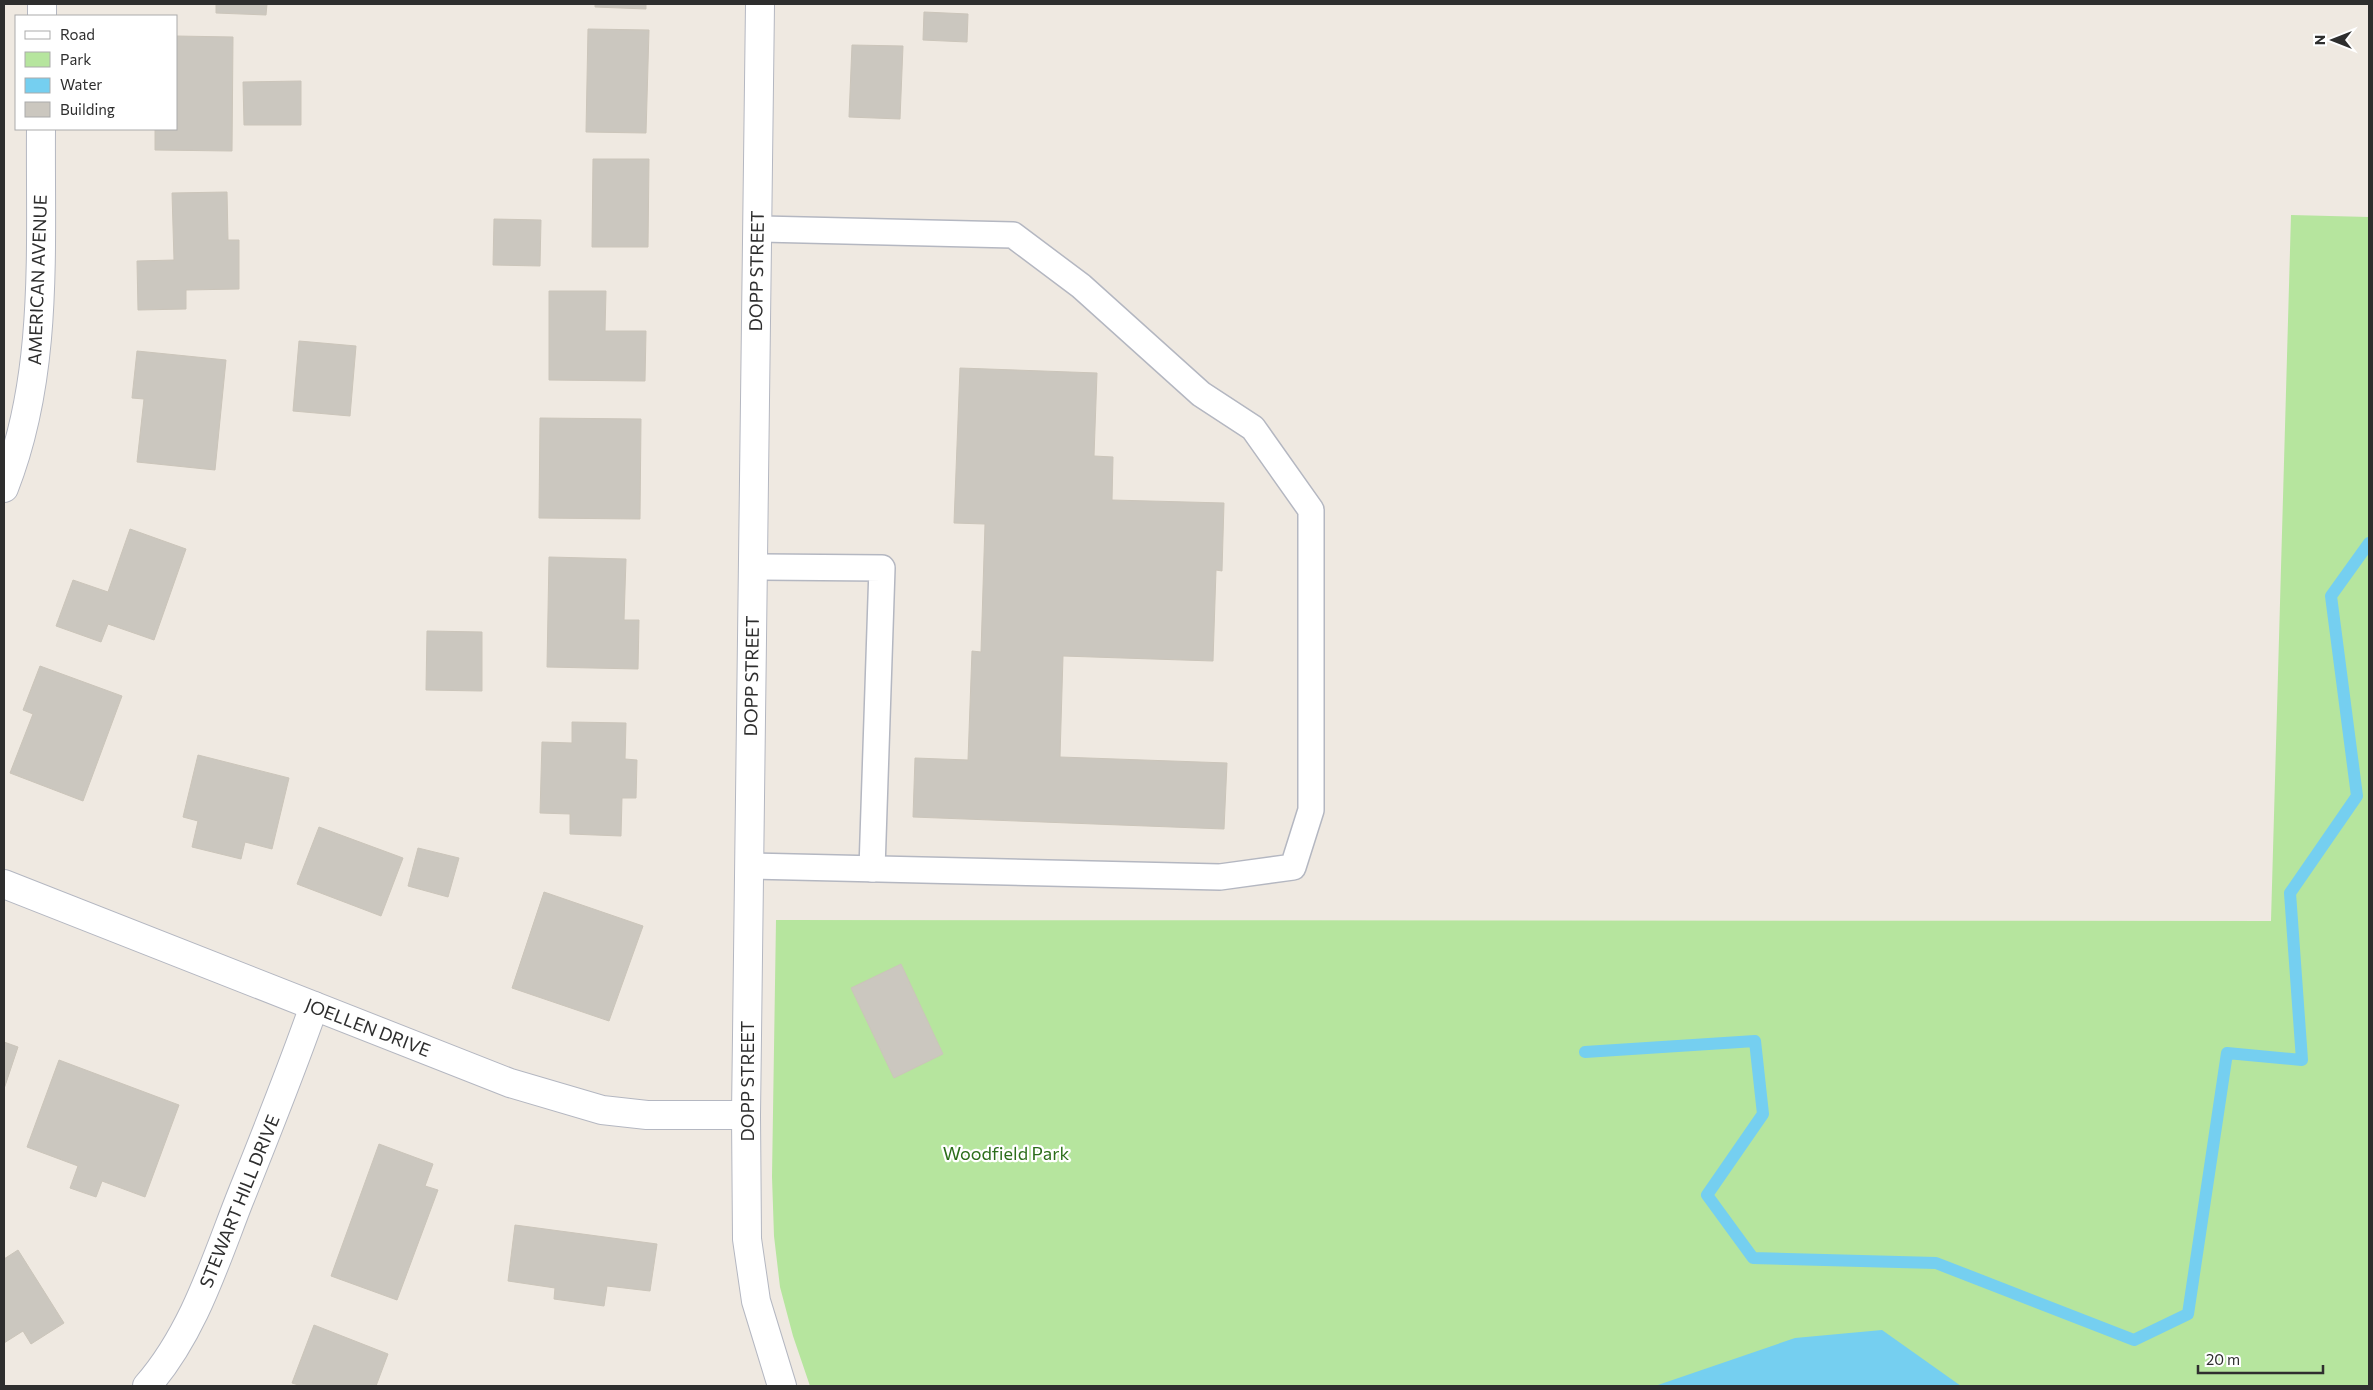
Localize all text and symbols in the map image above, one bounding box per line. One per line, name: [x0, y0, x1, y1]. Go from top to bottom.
legend: [15, 15, 178, 130]
north arrow: [2308, 15, 2358, 65]
text: Road: [60, 25, 95, 43]
text: N: [2311, 35, 2328, 45]
text: Park: [60, 50, 91, 68]
text: Water: [60, 75, 102, 93]
text: Building: [60, 100, 115, 118]
street label: AMERICAN AVENUE: [23, 194, 51, 366]
street label: DOPP STREET: [744, 210, 768, 332]
street label: DOPP STREET: [739, 615, 763, 737]
street label: JOELLEN DRIVE: [302, 993, 434, 1061]
street label: DOPP STREET: [736, 1021, 758, 1141]
street label: STEWART HILL DRIVE: [194, 1111, 284, 1291]
park label: Woodfield Park: [943, 1142, 1069, 1164]
scale bar: [2198, 1342, 2323, 1374]
text: 20 m: [2206, 1350, 2240, 1368]

